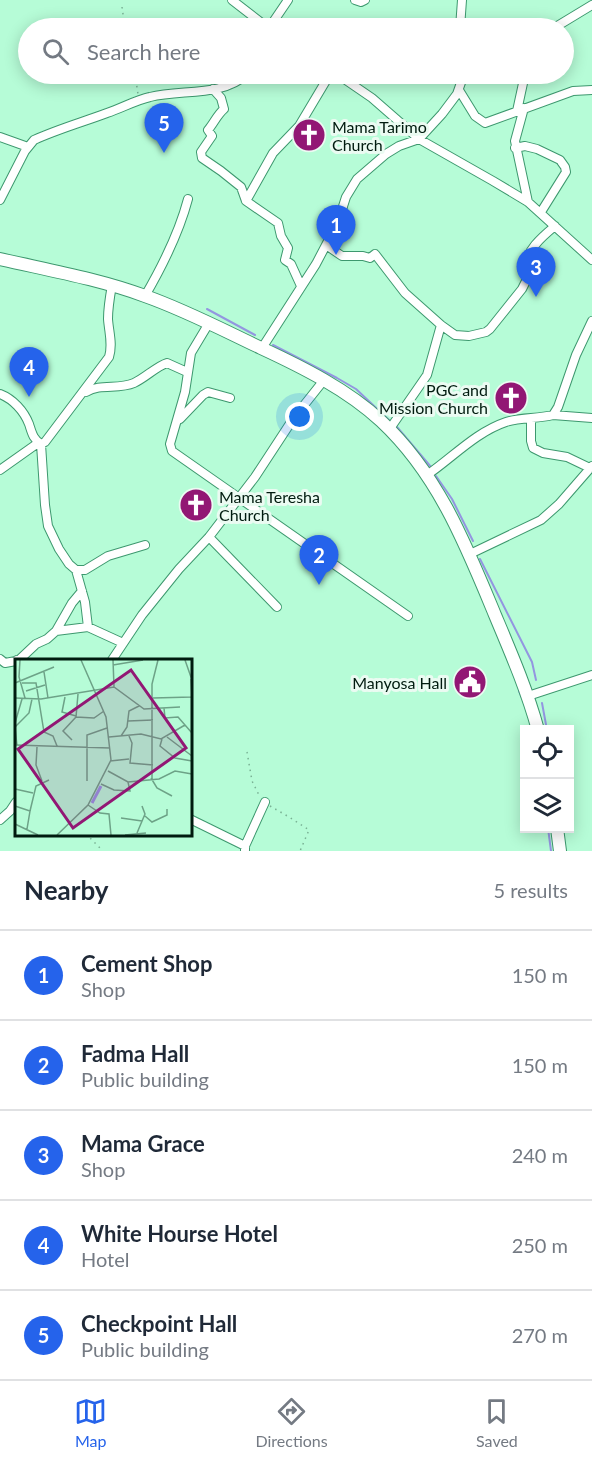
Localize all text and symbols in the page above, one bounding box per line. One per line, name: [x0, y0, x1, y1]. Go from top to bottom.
search box: [18, 18, 574, 84]
icon: search: [39, 35, 72, 68]
text: Search here: [87, 38, 200, 65]
pin: 5: [144, 104, 184, 153]
church icon: Mama Tarimo Church: [291, 117, 327, 153]
place label: Mama Tarimo Church: [332, 117, 427, 154]
pin: 1: [316, 206, 356, 255]
pin: 3: [516, 248, 556, 297]
pin: 4: [9, 348, 48, 397]
place label: PGC and Mission Church: [379, 380, 488, 417]
church icon: PGC and Mission Church: [493, 380, 529, 416]
your location: [285, 402, 314, 431]
church icon: Mama Teresha Church: [178, 487, 214, 523]
place label: Mama Teresha Church: [219, 487, 320, 524]
pin: 2: [300, 536, 338, 585]
inset map: [15, 659, 192, 836]
public building icon: Manyosa Hall: [452, 664, 488, 700]
place label: Manyosa Hall: [352, 673, 447, 692]
map controls: [520, 725, 574, 833]
button: locate: [520, 725, 574, 779]
button: layers: [520, 779, 574, 833]
text: Nearby: [24, 874, 109, 906]
text: 5 results: [493, 878, 568, 902]
text: Cement Shop: [81, 950, 212, 977]
text: 1: [38, 963, 49, 987]
text: 150 m: [512, 963, 568, 987]
text: Shop: [81, 977, 125, 1001]
text: Fadma Hall: [81, 1040, 189, 1067]
text: 2: [38, 1053, 49, 1077]
text: 150 m: [512, 1053, 568, 1077]
text: Public building: [81, 1067, 209, 1091]
text: Mama Grace: [81, 1130, 205, 1157]
text: 3: [38, 1143, 49, 1167]
text: 240 m: [512, 1143, 568, 1167]
text: Shop: [81, 1157, 125, 1181]
text: White Hourse Hotel: [81, 1220, 278, 1247]
text: 4: [38, 1233, 49, 1257]
text: 250 m: [512, 1233, 568, 1257]
text: Hotel: [81, 1247, 130, 1271]
text: Checkpoint Hall: [81, 1310, 237, 1337]
text: 5: [38, 1323, 49, 1347]
text: 270 m: [512, 1323, 568, 1347]
text: Public building: [81, 1337, 209, 1361]
tab: Map: [74, 1395, 107, 1450]
tab: Directions: [255, 1395, 328, 1450]
tab: Saved: [476, 1395, 518, 1450]

